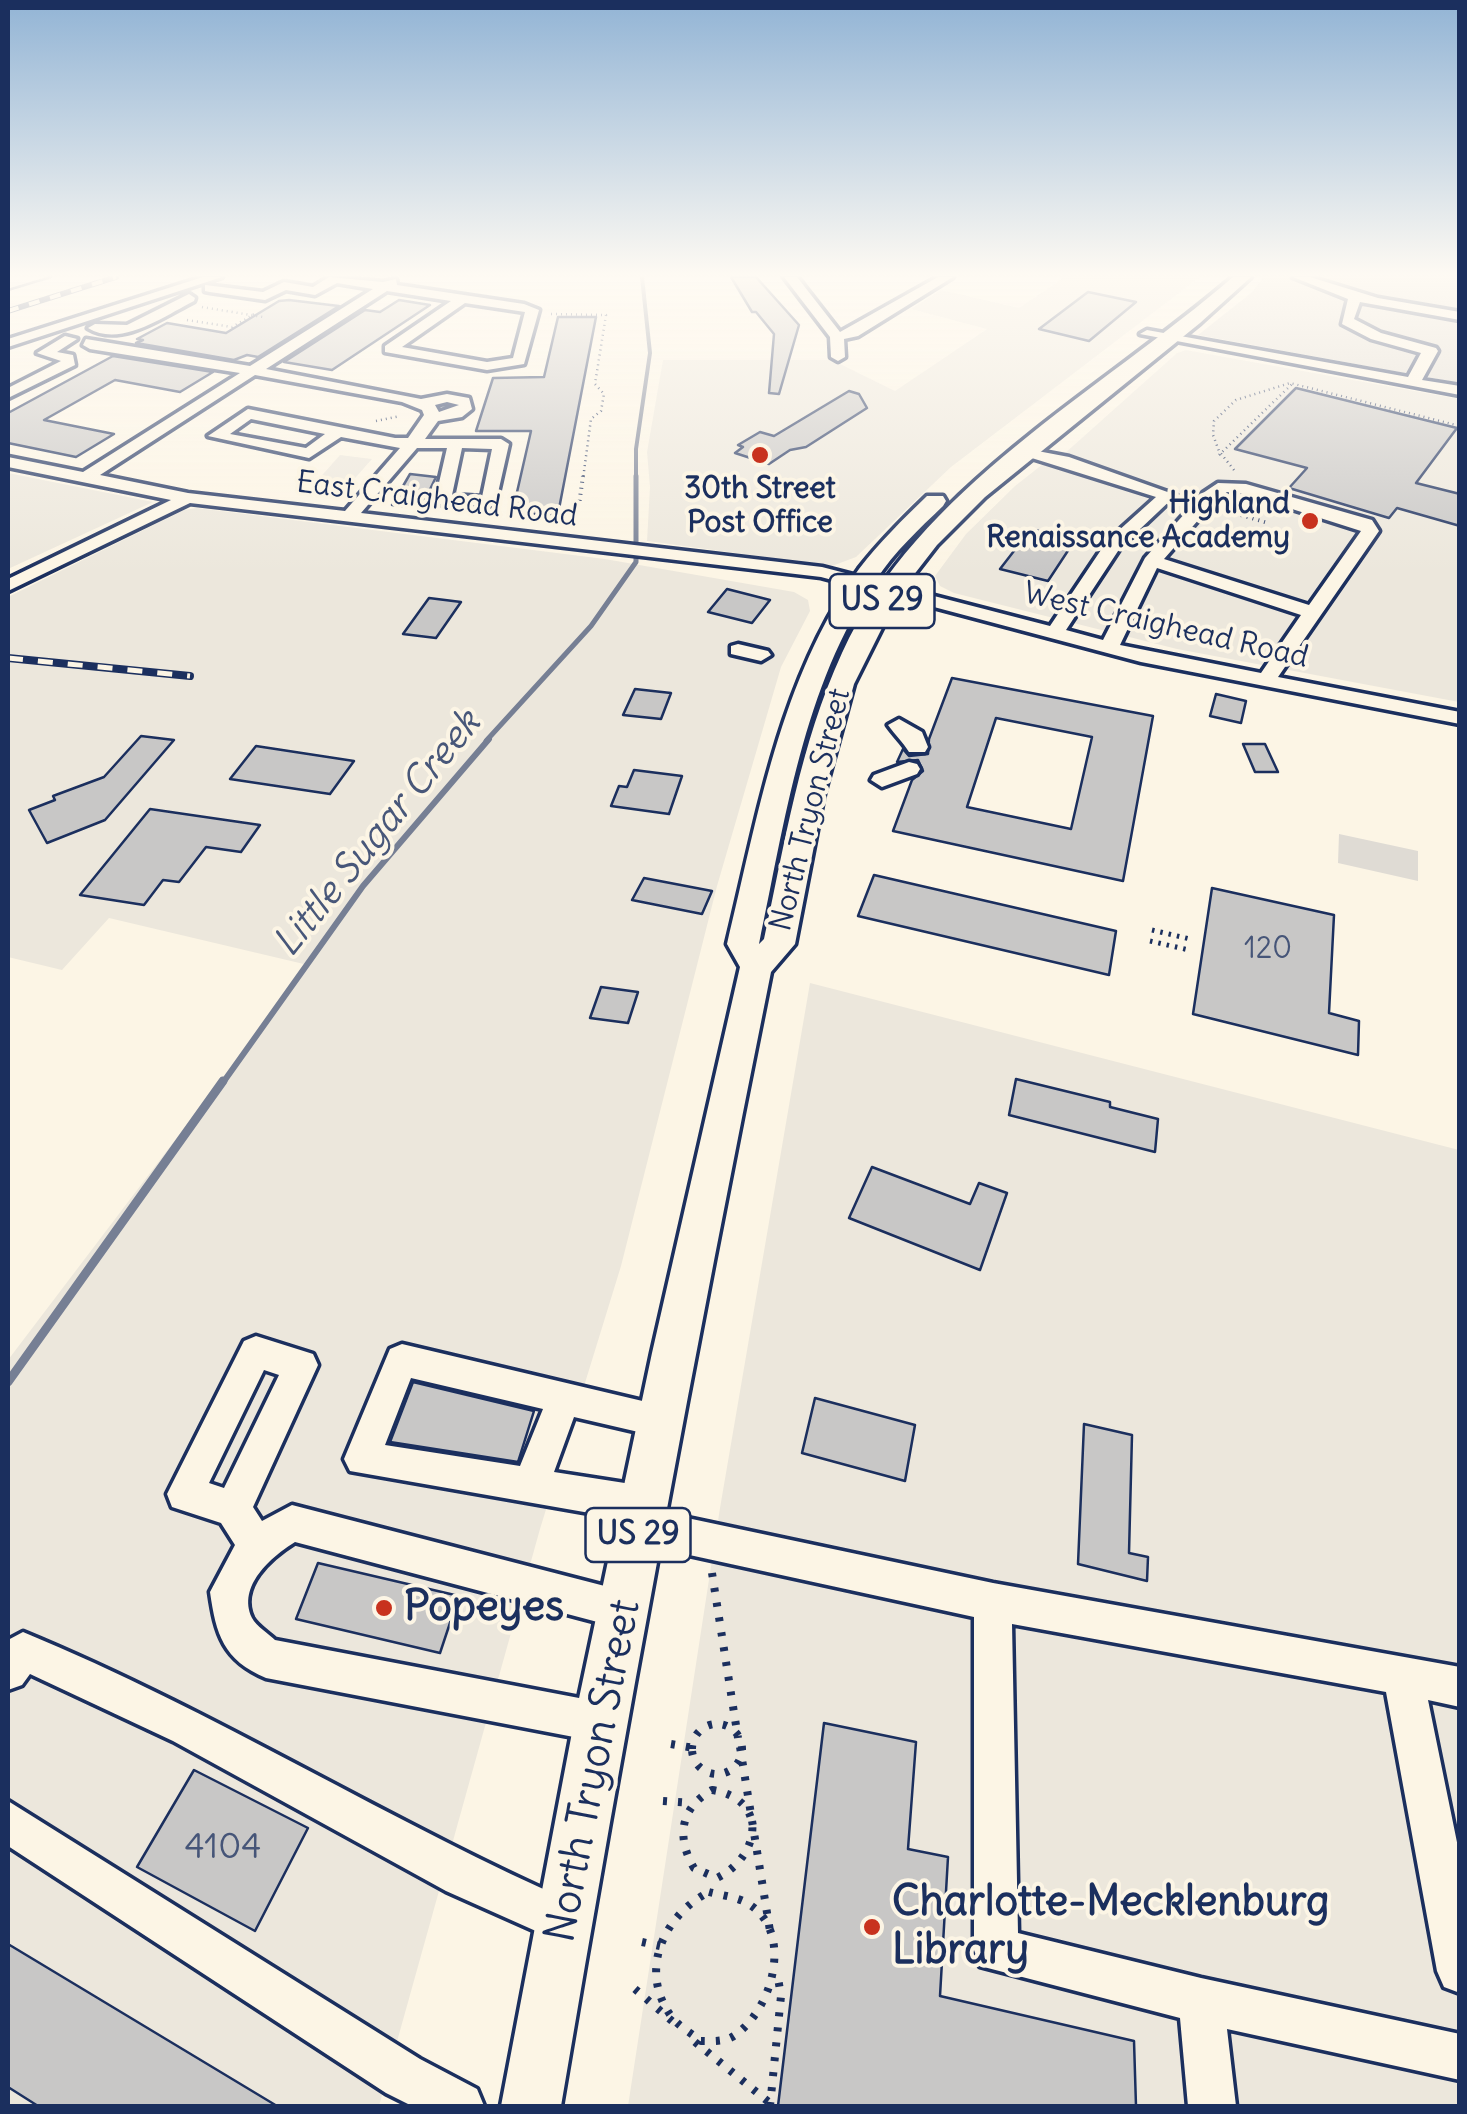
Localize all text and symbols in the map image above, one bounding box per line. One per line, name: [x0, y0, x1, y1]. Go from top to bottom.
marker: 30th Street Post Office: [749, 444, 771, 466]
street label: East Craighead Road: [294, 465, 580, 535]
place label: 30th Street Post Office: [684, 471, 836, 542]
place label: Highland Renaissance Academy: [986, 486, 1290, 556]
marker: Highland Renaissance Academy: [1299, 510, 1321, 532]
road number: US 29: [830, 574, 934, 628]
street label: West Craighead Road: [1020, 576, 1312, 676]
street label: North Tryon Street: [763, 685, 859, 935]
water label: Little Sugar Creek: [265, 702, 491, 966]
house number: 120: [1244, 931, 1292, 967]
road number: US 29: [586, 1508, 690, 1562]
place label: Popeyes: [404, 1583, 564, 1633]
street label: North Tryon Street: [536, 1595, 652, 1947]
marker: Popeyes: [373, 1597, 395, 1619]
house number: 4104: [184, 1827, 262, 1869]
place label: Charlotte-Mecklenburg Library: [892, 1878, 1330, 1976]
marker: Charlotte-Mecklenburg Library: [861, 1916, 883, 1938]

